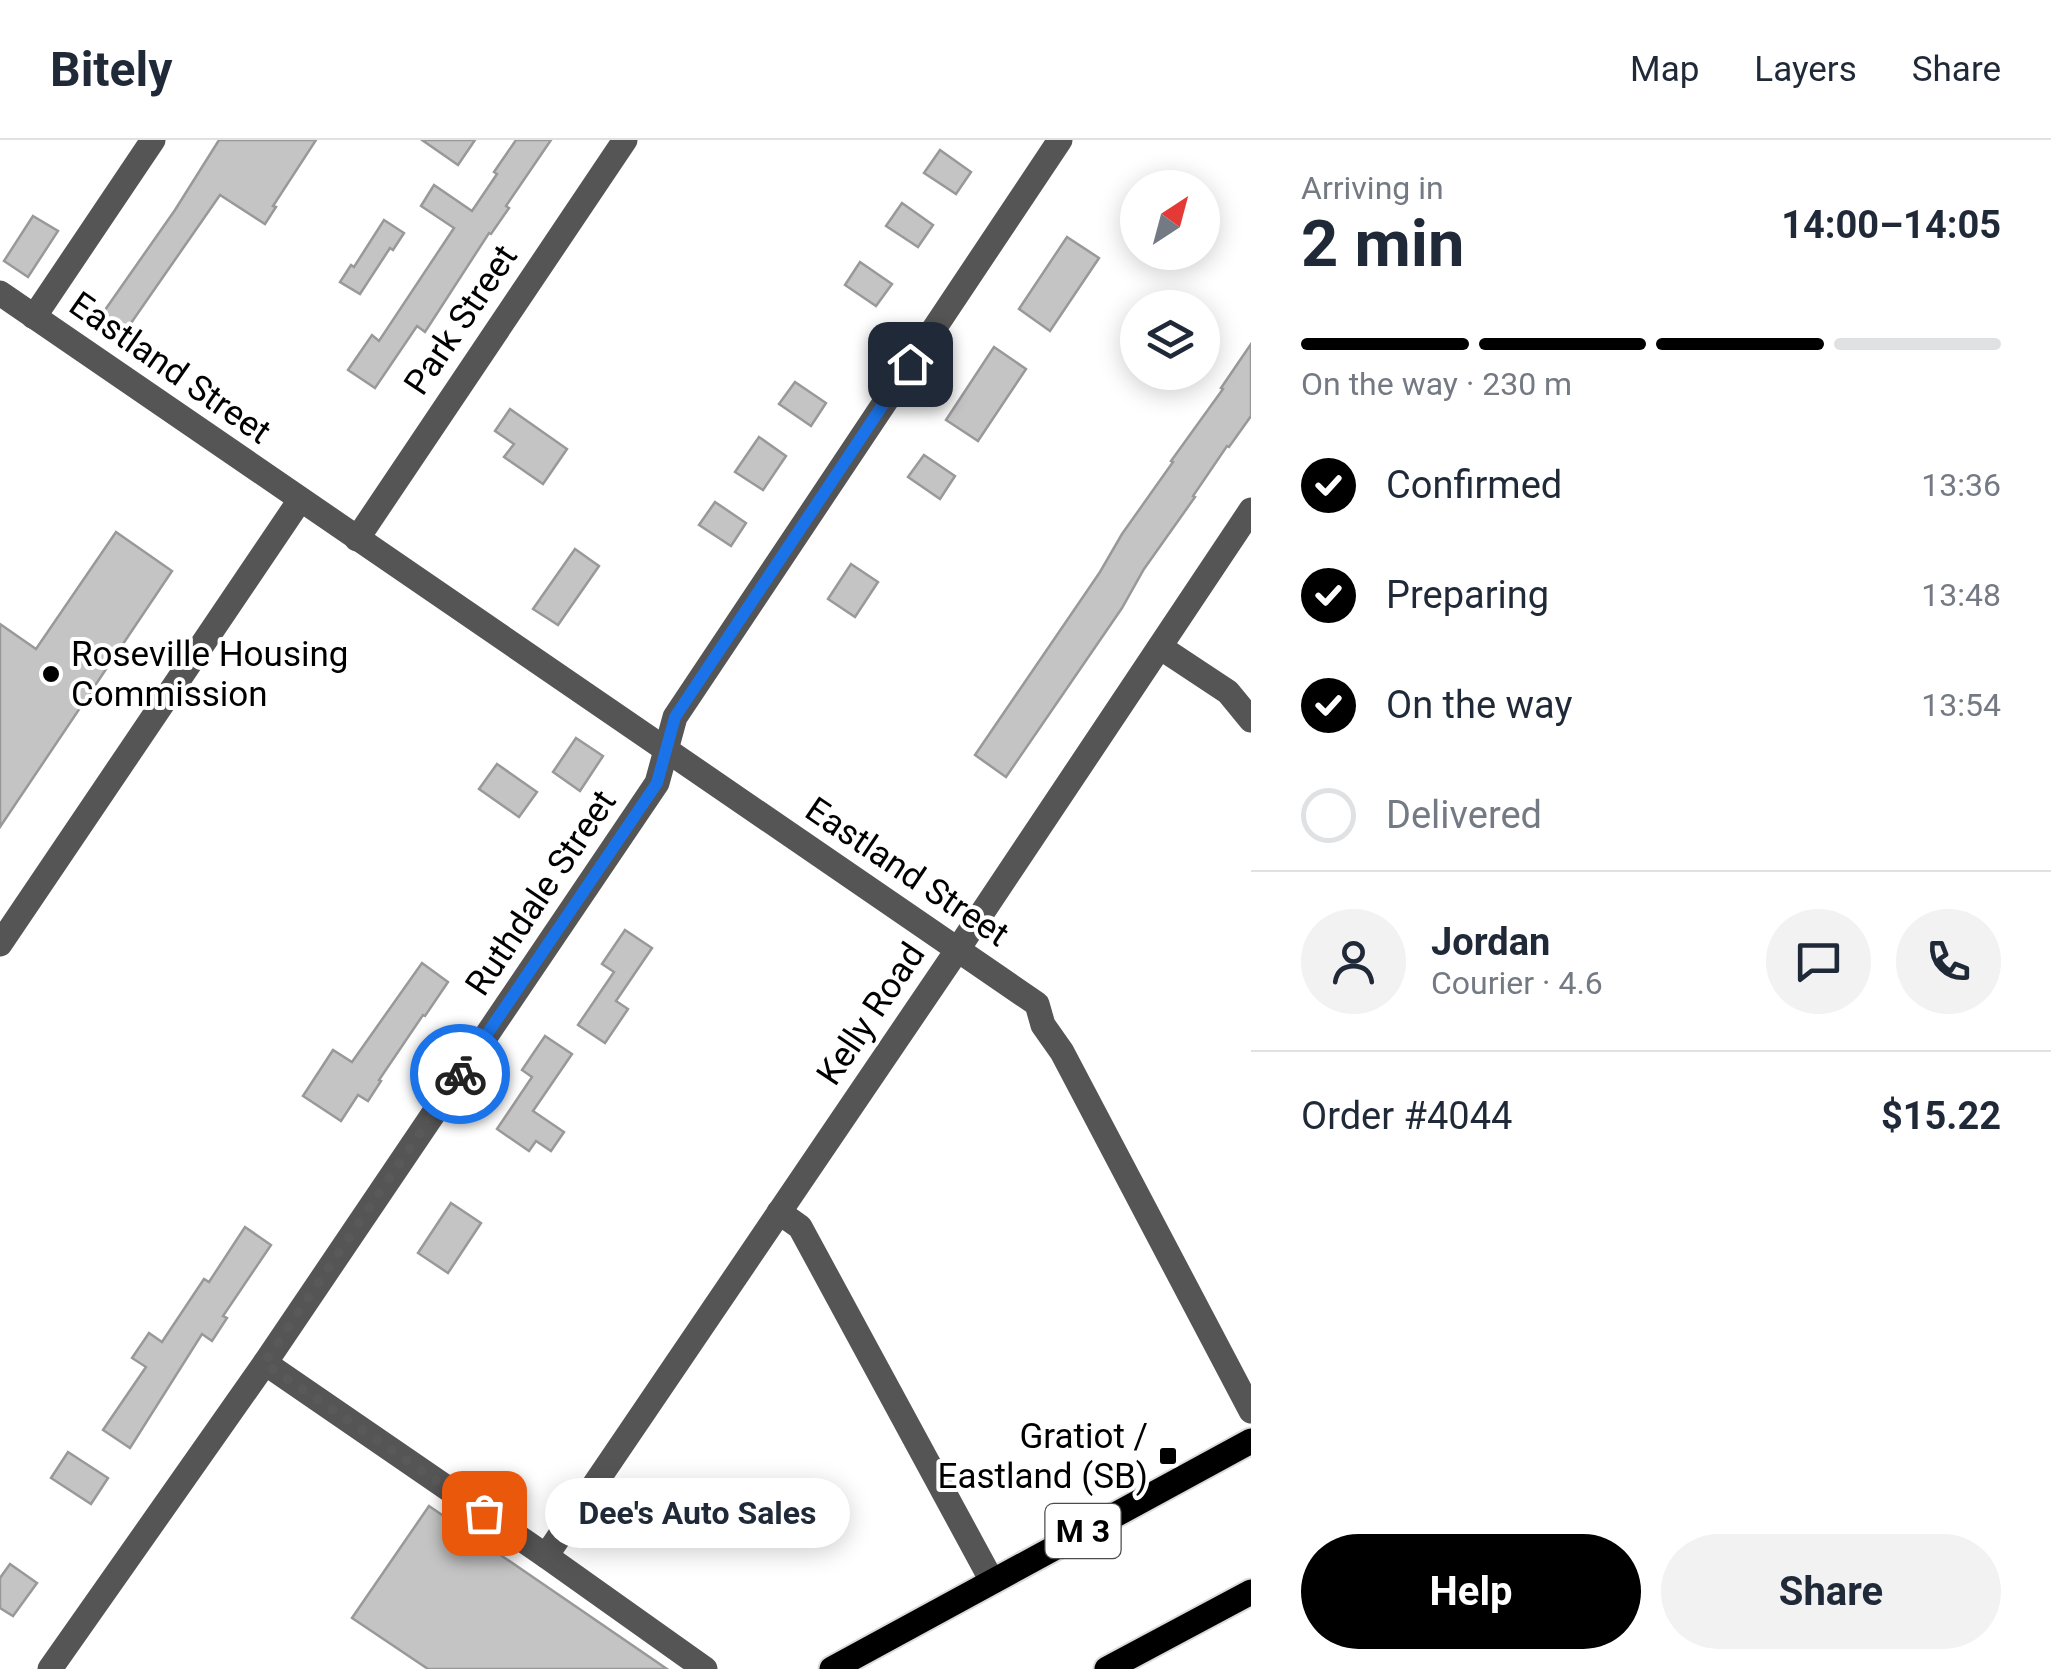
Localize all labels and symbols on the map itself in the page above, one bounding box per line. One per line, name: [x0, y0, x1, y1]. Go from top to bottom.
north arrow: [1120, 170, 1220, 270]
street label: Park Street: [396, 237, 526, 403]
street label: Eastland Street: [62, 283, 278, 453]
pin: [868, 322, 953, 407]
place label: Roseville Housing Commission: [71, 634, 348, 715]
marker: Roseville Housing Commission: [40, 663, 62, 685]
street label: Ruthdale Street: [457, 783, 625, 1003]
street label: Eastland Street: [798, 789, 1016, 955]
street label: Kelly Road: [809, 935, 933, 1093]
courier: [410, 1024, 510, 1124]
place label: Gratiot / Eastland (SB): [938, 1416, 1148, 1497]
marker: Gratiot / Eastland (SB): [1157, 1445, 1179, 1467]
pin: [442, 1471, 527, 1556]
callout: Dee's Auto Sales: [544, 1478, 849, 1548]
road number: M 3: [1046, 1504, 1120, 1558]

